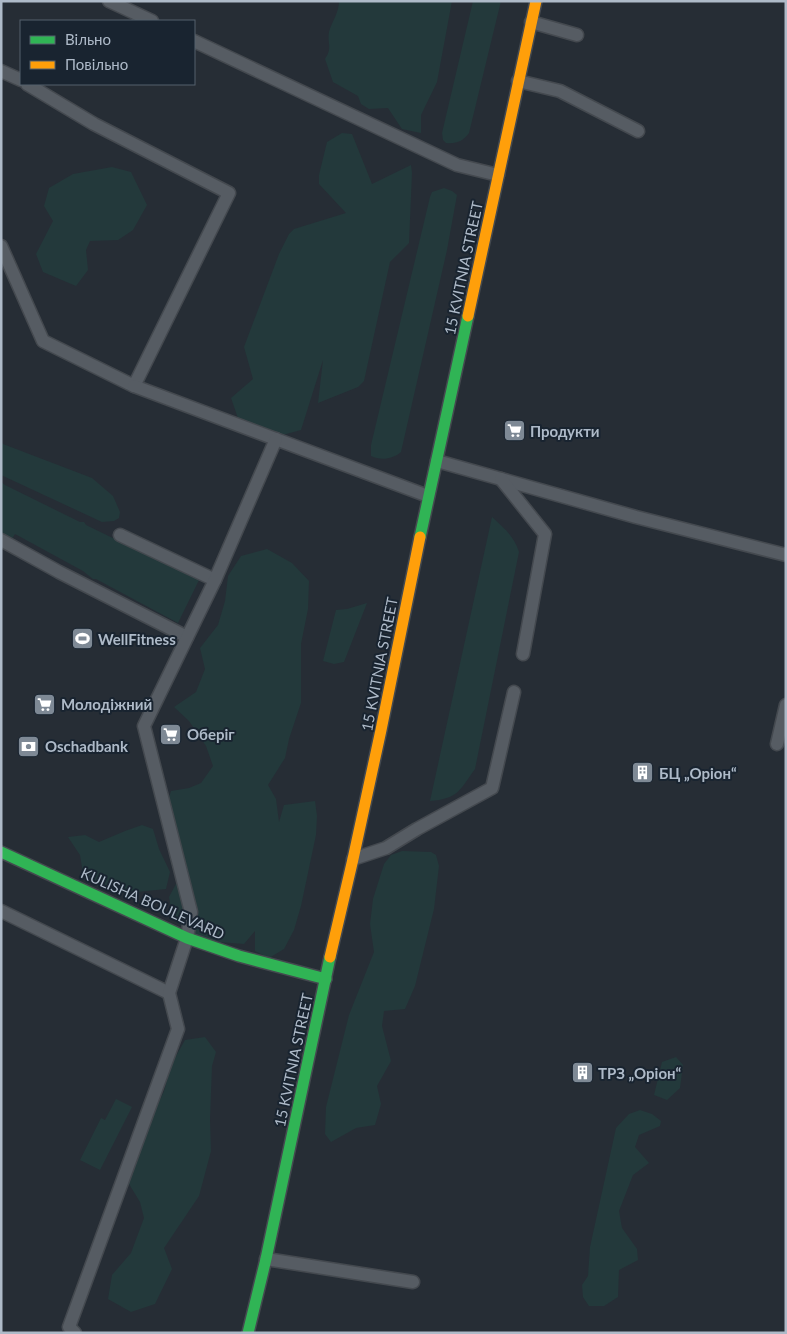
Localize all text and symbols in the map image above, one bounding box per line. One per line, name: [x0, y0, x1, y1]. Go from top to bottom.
legend: [20, 20, 195, 85]
text: Вільно: [65, 30, 111, 48]
text: Повільно: [65, 55, 128, 73]
street label: 15 KVITNIA STREET: [440, 199, 486, 336]
supermarket icon: Продукти: [502, 419, 526, 443]
place label: Продукти: [530, 422, 600, 440]
street label: 15 KVITNIA STREET: [357, 595, 401, 733]
sports icon: WellFitness: [70, 627, 94, 651]
place label: WellFitness: [98, 630, 176, 648]
supermarket icon: Молодіжний: [33, 692, 57, 716]
place label: Молодіжний: [61, 695, 152, 713]
supermarket icon: Оберіг: [159, 722, 183, 746]
place label: Оберіг: [187, 725, 235, 743]
bank icon: Oschadbank: [17, 734, 41, 758]
place label: Oschadbank: [45, 737, 129, 755]
building icon: БЦ „Оріон“: [631, 761, 655, 785]
place label: БЦ „Оріон“: [659, 764, 737, 782]
street label: KULISHA BOULEVARD: [78, 863, 228, 943]
street label: 15 KVITNIA STREET: [270, 991, 316, 1128]
building icon: ТРЗ „Оріон“: [570, 1061, 594, 1085]
place label: ТРЗ „Оріон“: [598, 1064, 682, 1082]

